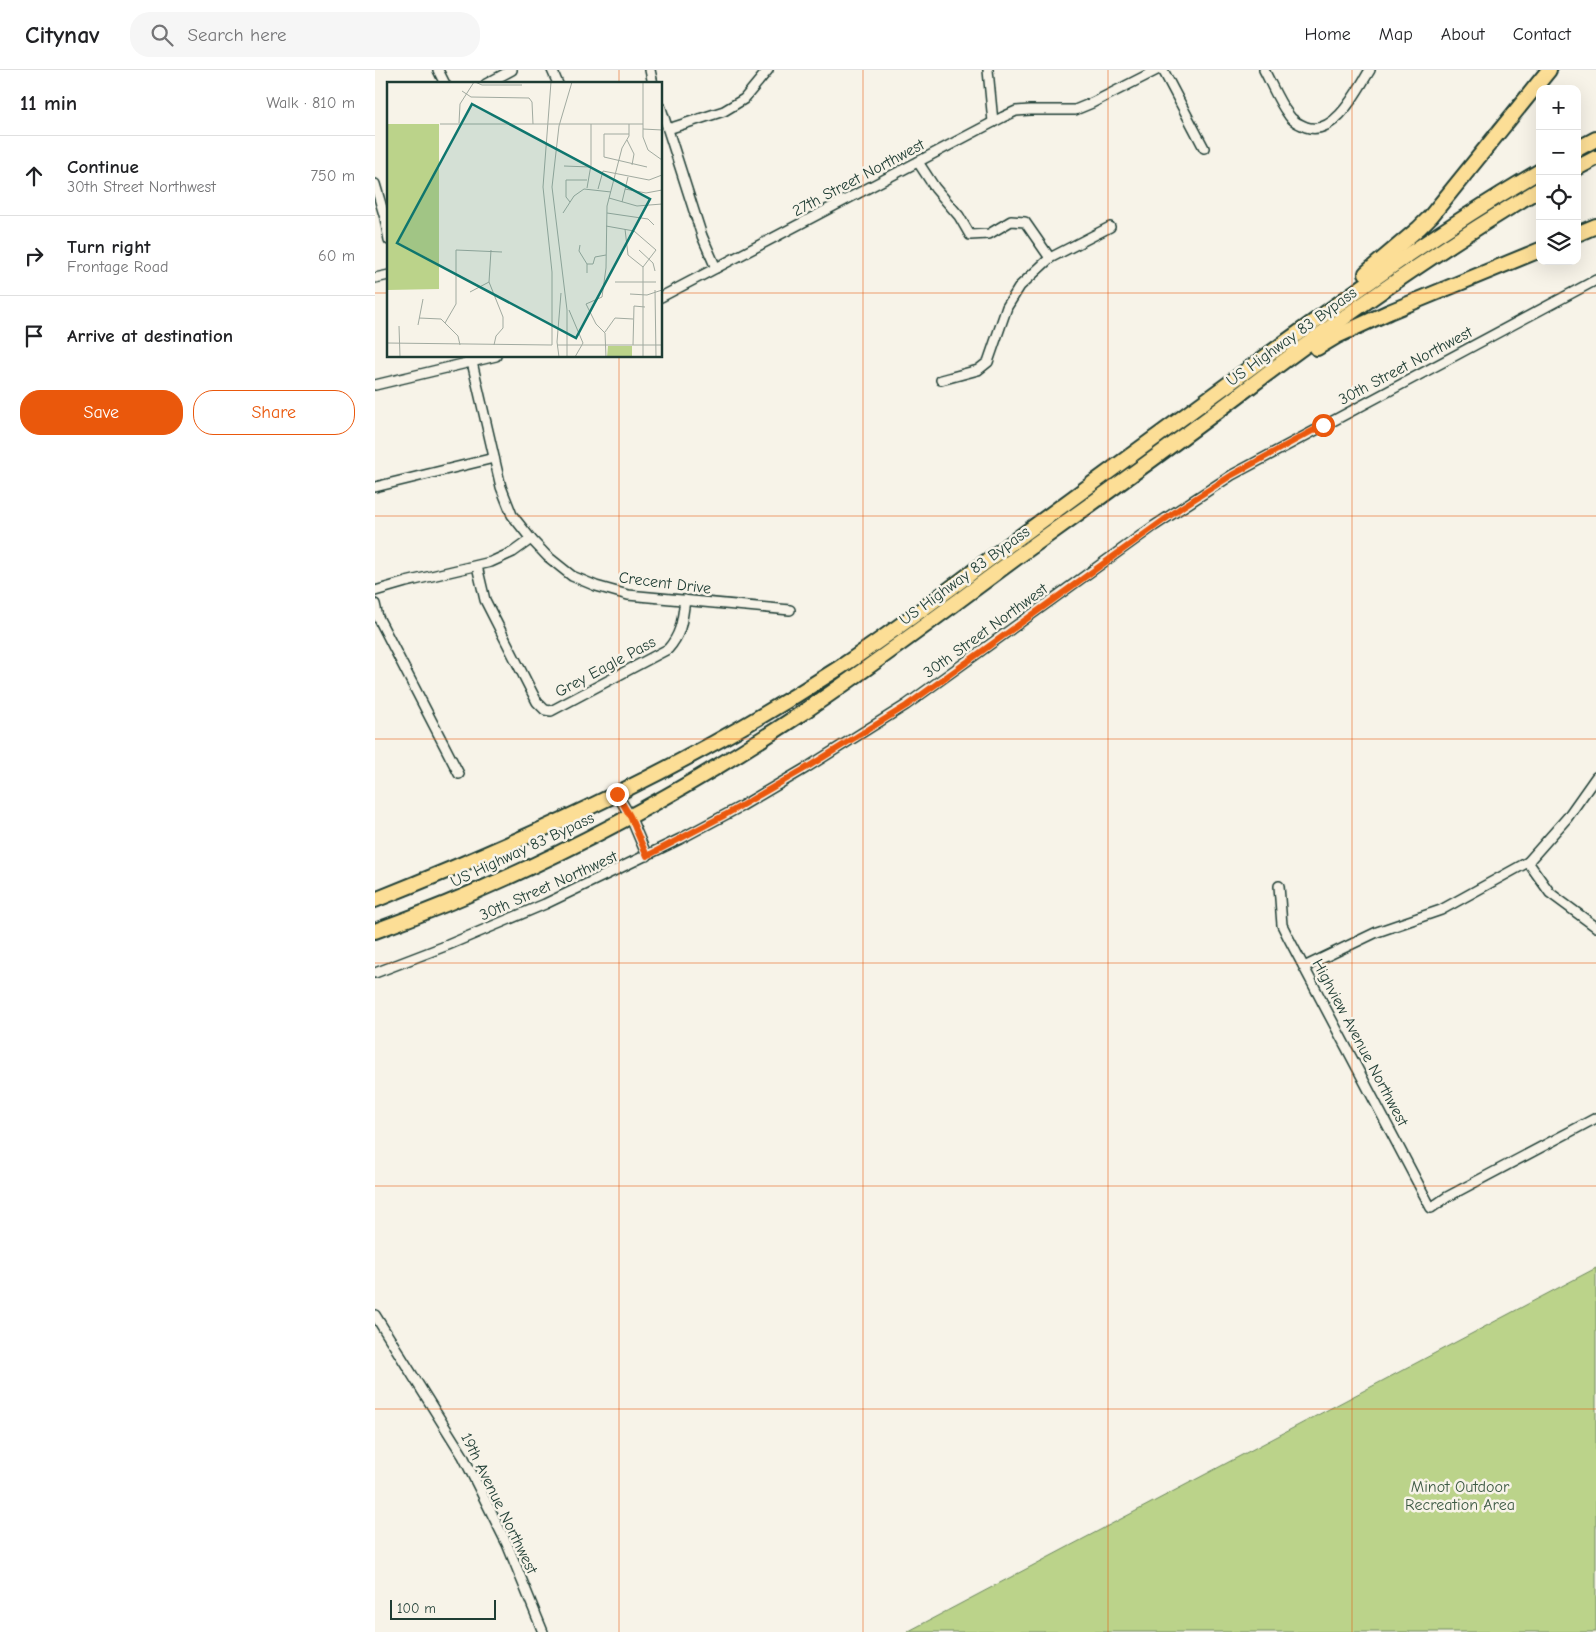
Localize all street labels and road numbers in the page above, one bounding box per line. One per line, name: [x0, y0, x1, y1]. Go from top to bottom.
street label: 27th Street Northwest: [789, 135, 928, 220]
street label: US Highway 83 Bypass: [1223, 283, 1360, 390]
street label: 30th Street Northwest: [1336, 323, 1476, 409]
street label: US Highway 83 Bypass: [896, 522, 1033, 629]
street label: Crecent Drive: [618, 568, 712, 598]
street label: 30th Street Northwest: [920, 580, 1051, 682]
street label: Grey Eagle Pass: [552, 633, 659, 701]
street label: US Highway 83 Bypass: [448, 809, 597, 891]
street label: 30th Street Northwest: [477, 847, 620, 924]
street label: Highview Avenue Northwest: [1308, 956, 1412, 1129]
street label: 19th Avenue Northwest: [457, 1430, 541, 1577]

